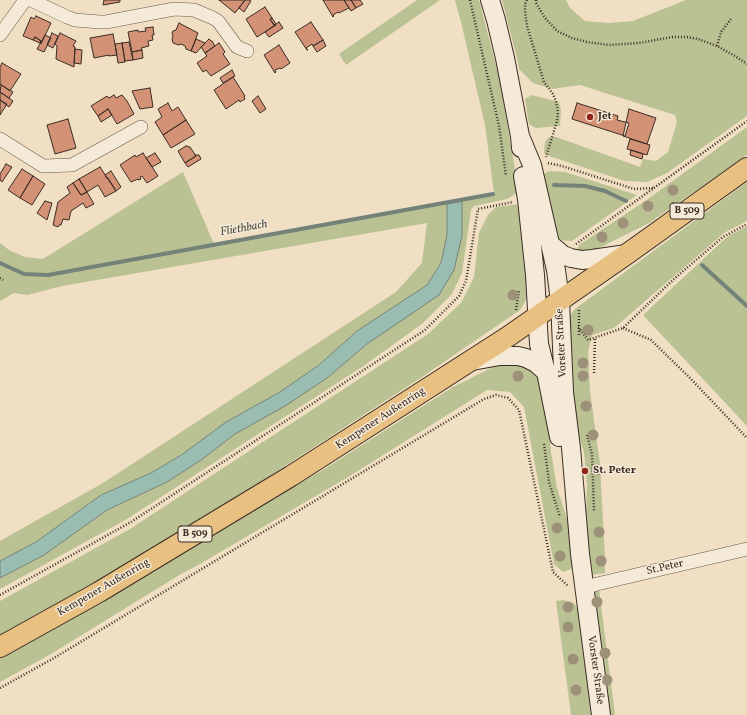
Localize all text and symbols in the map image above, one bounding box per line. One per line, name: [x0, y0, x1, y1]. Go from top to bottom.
place label: Jet: [598, 110, 612, 124]
marker: Jet: [585, 112, 595, 122]
road number: B 509: [670, 203, 704, 219]
water label: Fliethbach: [219, 218, 269, 240]
street label: Vorster Straße: [554, 308, 570, 378]
street label: Kempener Außenring: [334, 385, 428, 453]
place label: St. Peter: [593, 464, 636, 478]
marker: St. Peter: [580, 466, 590, 476]
road number: B 509: [178, 526, 212, 542]
street label: Kempener Außenring: [56, 556, 152, 620]
street label: St.Peter: [645, 557, 685, 579]
street label: Vorster Straße: [584, 635, 606, 705]

